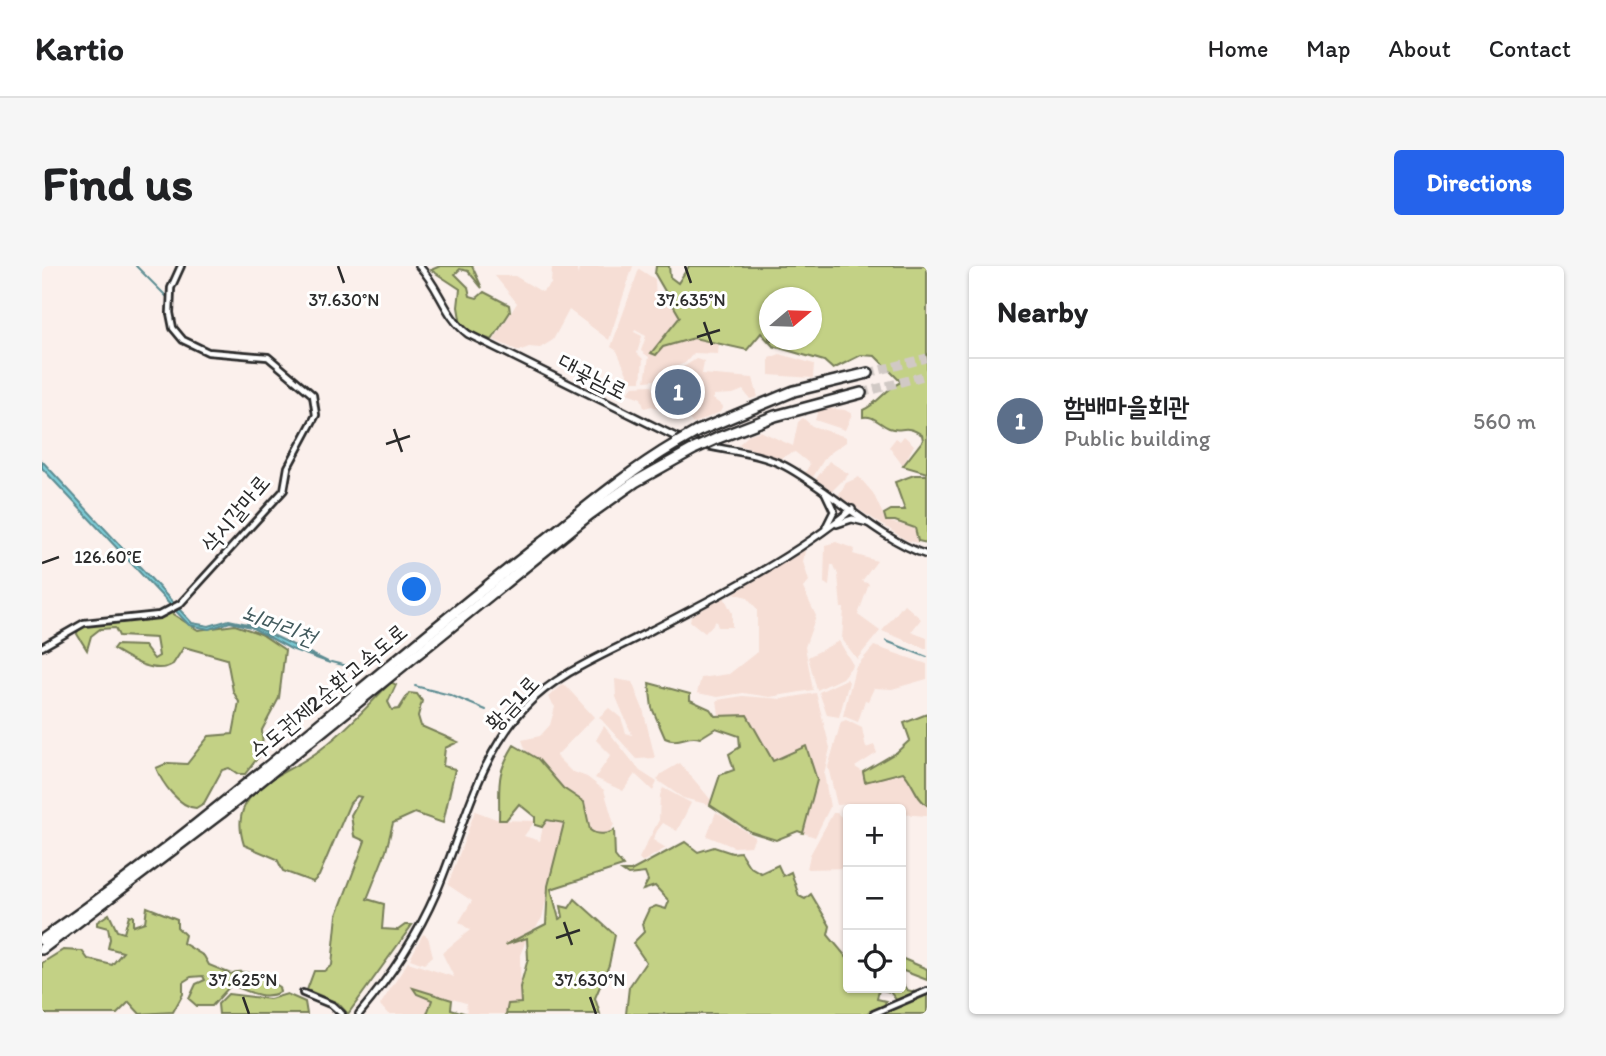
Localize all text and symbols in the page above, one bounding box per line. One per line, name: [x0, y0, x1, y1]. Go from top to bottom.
text: Kartio: [35, 29, 124, 68]
text: Home: [1208, 34, 1268, 63]
text: Map: [1306, 34, 1350, 63]
text: About: [1388, 34, 1451, 63]
text: Contact: [1489, 34, 1571, 63]
button: Directions: [1394, 150, 1564, 215]
text: Find us: [42, 153, 193, 212]
north arrow: [759, 287, 822, 350]
text: 37.630°N: [308, 289, 380, 311]
text: 37.635°N: [656, 289, 726, 311]
text: Nearby: [997, 293, 1088, 330]
street label: 대곶남로: [554, 347, 632, 405]
pin: 1: [655, 366, 701, 418]
text: 함배마을회관: [1064, 390, 1190, 422]
text: 1: [1015, 407, 1025, 435]
text: 560 m: [1473, 407, 1536, 435]
text: Public building: [1064, 424, 1210, 452]
street label: 삭시갈마로: [195, 469, 275, 557]
text: 126.60°E: [74, 546, 142, 568]
your location: [397, 572, 431, 606]
water label: 뇌머리천: [238, 597, 323, 653]
street label: 수도권제2순환고속도로: [243, 617, 413, 765]
street label: 황금1로: [479, 669, 545, 737]
map controls: [843, 804, 906, 993]
button: +: [843, 804, 906, 867]
button: −: [843, 867, 906, 930]
button: locate: [843, 930, 906, 993]
text: 37.625°N: [208, 969, 278, 991]
text: 37.630°N: [554, 969, 626, 991]

